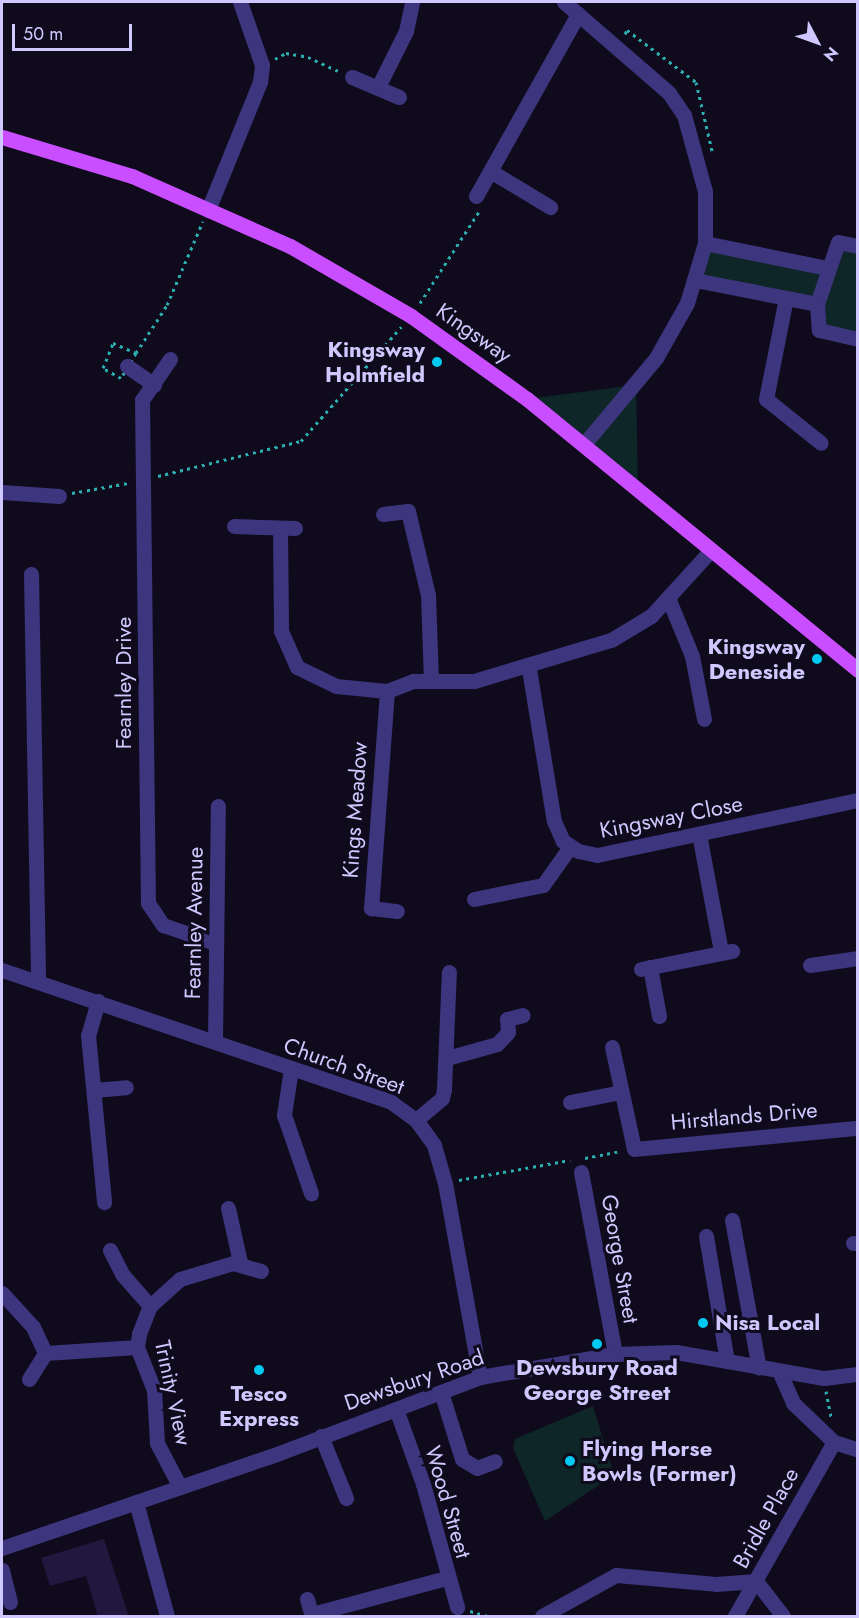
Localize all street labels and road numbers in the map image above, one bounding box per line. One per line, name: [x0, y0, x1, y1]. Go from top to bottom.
street label: Kingsway: [431, 297, 517, 369]
street label: Fearnley Drive: [111, 617, 137, 749]
street label: Kings Meadow: [337, 741, 373, 879]
street label: Kingsway Close: [597, 790, 745, 844]
street label: Fearnley Avenue: [179, 847, 209, 999]
street label: Church Street: [280, 1032, 408, 1100]
street label: Hirstlands Drive: [670, 1096, 818, 1136]
street label: George Street: [596, 1192, 644, 1326]
street label: Trinity View: [149, 1338, 197, 1448]
street label: Dewsbury Road: [341, 1344, 487, 1416]
street label: Wood Street: [419, 1443, 477, 1561]
street label: Bridle Place: [728, 1463, 804, 1573]

